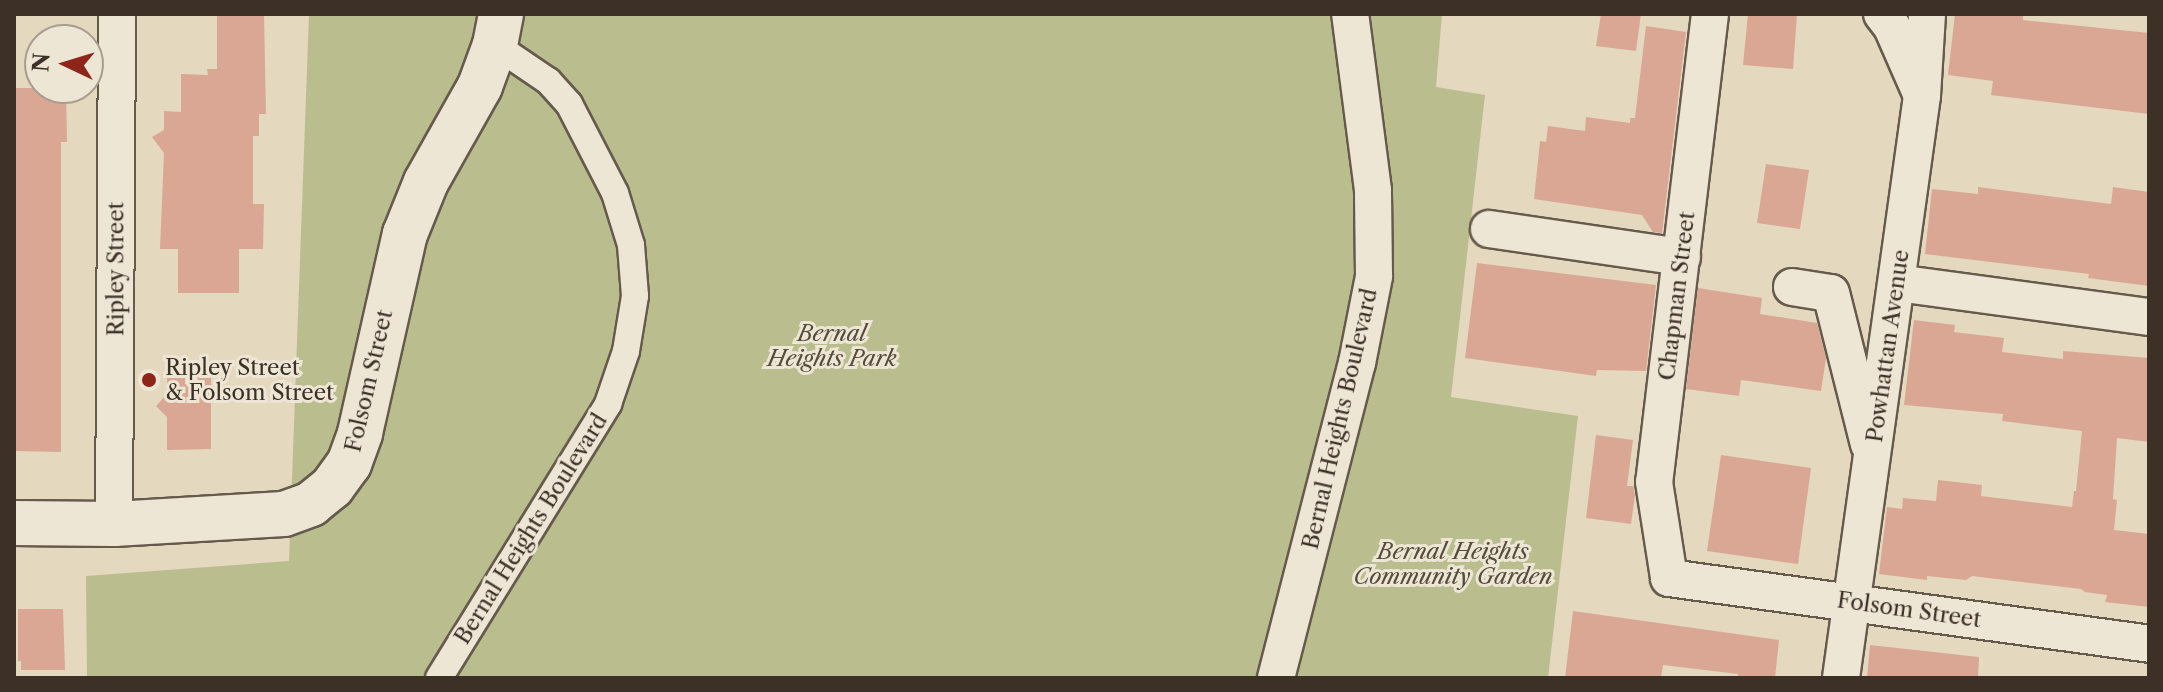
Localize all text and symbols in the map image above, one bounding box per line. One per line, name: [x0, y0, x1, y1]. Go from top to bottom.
north arrow: [24, 24, 104, 104]
text: N: [27, 52, 56, 73]
street label: Ripley Street: [103, 201, 129, 337]
street label: Chapman Street: [1654, 210, 1700, 382]
street label: Powhattan Avenue: [1861, 247, 1915, 445]
street label: Bernal Heights Boulevard: [1297, 286, 1383, 552]
street label: Folsom Street: [340, 307, 398, 455]
park label: Bernal Heights Park: [767, 320, 897, 372]
place label: Ripley Street & Folsom Street: [165, 354, 334, 406]
marker: Ripley Street & Folsom Street: [140, 371, 158, 389]
street label: Bernal Heights Boulevard: [449, 409, 613, 649]
park label: Bernal Heights Community Garden: [1354, 538, 1552, 590]
street label: Folsom Street: [1835, 587, 1983, 633]

